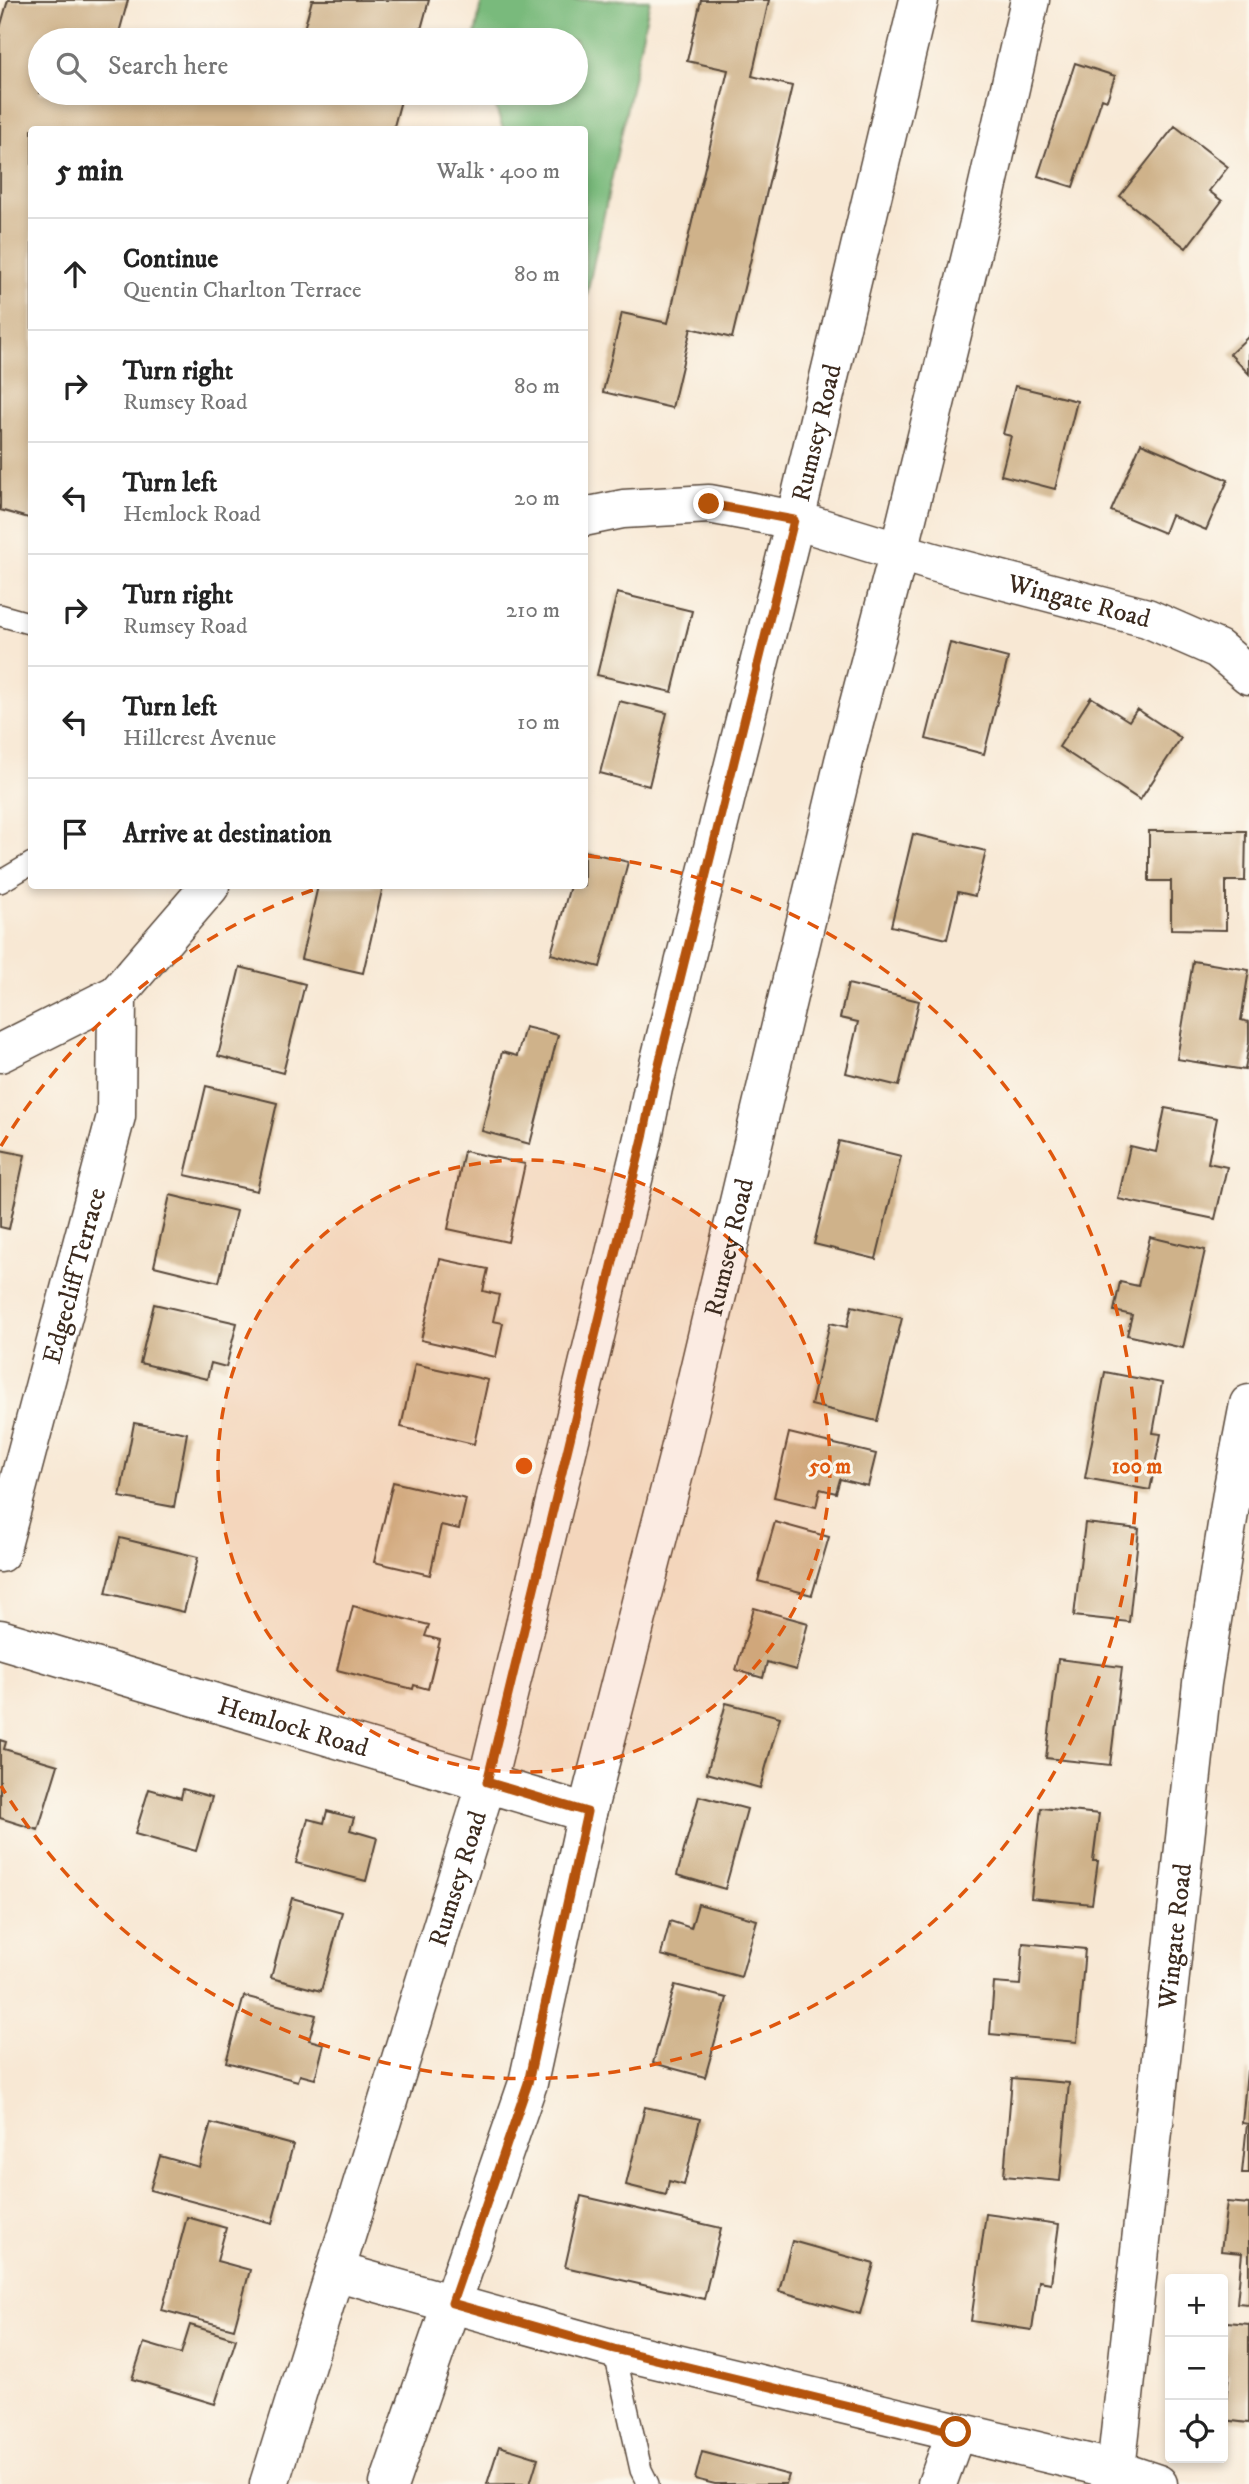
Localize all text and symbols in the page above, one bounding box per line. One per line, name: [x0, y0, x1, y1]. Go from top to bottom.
search box: [28, 28, 588, 105]
icon: search: [52, 48, 90, 86]
text: Search here: [108, 50, 228, 83]
text: 5 min: [56, 153, 123, 190]
text: Walk · 400 m: [437, 157, 560, 186]
text: Continue: [123, 243, 218, 276]
icon: ahead: [56, 255, 94, 293]
text: 80 m: [514, 260, 560, 289]
text: Quentin Charlton Terrace: [123, 276, 362, 305]
text: Turn right: [123, 355, 233, 388]
street label: Rumsey Road: [785, 361, 850, 505]
icon: right: [56, 367, 94, 405]
text: 80 m: [514, 372, 560, 401]
text: Rumsey Road: [123, 388, 247, 417]
text: Turn left: [123, 467, 217, 500]
icon: left: [56, 479, 94, 517]
text: 20 m: [514, 484, 560, 513]
route end: [693, 488, 724, 519]
text: Hemlock Road: [123, 500, 261, 529]
street label: Wingate Road: [1003, 567, 1154, 636]
text: Turn right: [123, 579, 233, 612]
icon: right: [56, 591, 94, 629]
text: 210 m: [506, 596, 560, 625]
text: Rumsey Road: [123, 612, 247, 641]
text: Turn left: [123, 691, 217, 724]
icon: left: [56, 703, 94, 741]
text: 10 m: [517, 708, 560, 737]
text: Hillcrest Avenue: [123, 724, 276, 753]
icon: arrive: [56, 815, 94, 853]
text: Arrive at destination: [123, 818, 332, 851]
street label: Rumsey Road: [697, 1175, 762, 1320]
street label: Edgecliff Terrace: [36, 1184, 114, 1368]
centre of rings: [512, 1454, 536, 1478]
text: 50 m: [808, 1454, 851, 1480]
text: 100 m: [1112, 1454, 1162, 1480]
street label: Hemlock Road: [214, 1689, 372, 1765]
street label: Rumsey Road: [422, 1807, 495, 1951]
street label: Wingate Road: [1151, 1862, 1200, 2012]
map controls: [1165, 2274, 1228, 2463]
button: +: [1165, 2274, 1228, 2337]
button: −: [1165, 2337, 1228, 2400]
button: locate: [1165, 2400, 1228, 2463]
route start: [940, 2416, 971, 2447]

